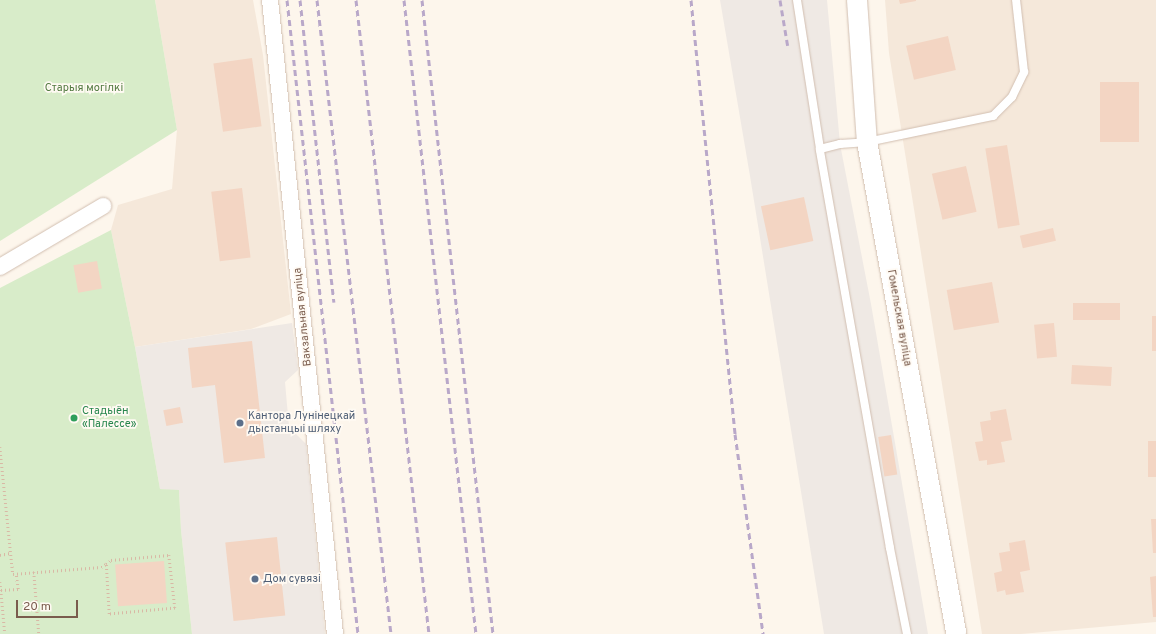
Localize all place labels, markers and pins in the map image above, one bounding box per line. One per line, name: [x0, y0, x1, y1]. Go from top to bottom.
place label: Стадыён «Палессе»: [82, 405, 136, 431]
place label: Кантора Лунінецкай дыстанцыі шляху: [248, 410, 355, 436]
marker: Стадыён «Палессе»: [69, 413, 79, 423]
marker: Кантора Лунінецкай дыстанцыі шляху: [235, 418, 245, 428]
place label: Дом сувязі: [263, 572, 321, 586]
marker: Дом сувязі: [250, 574, 260, 584]

